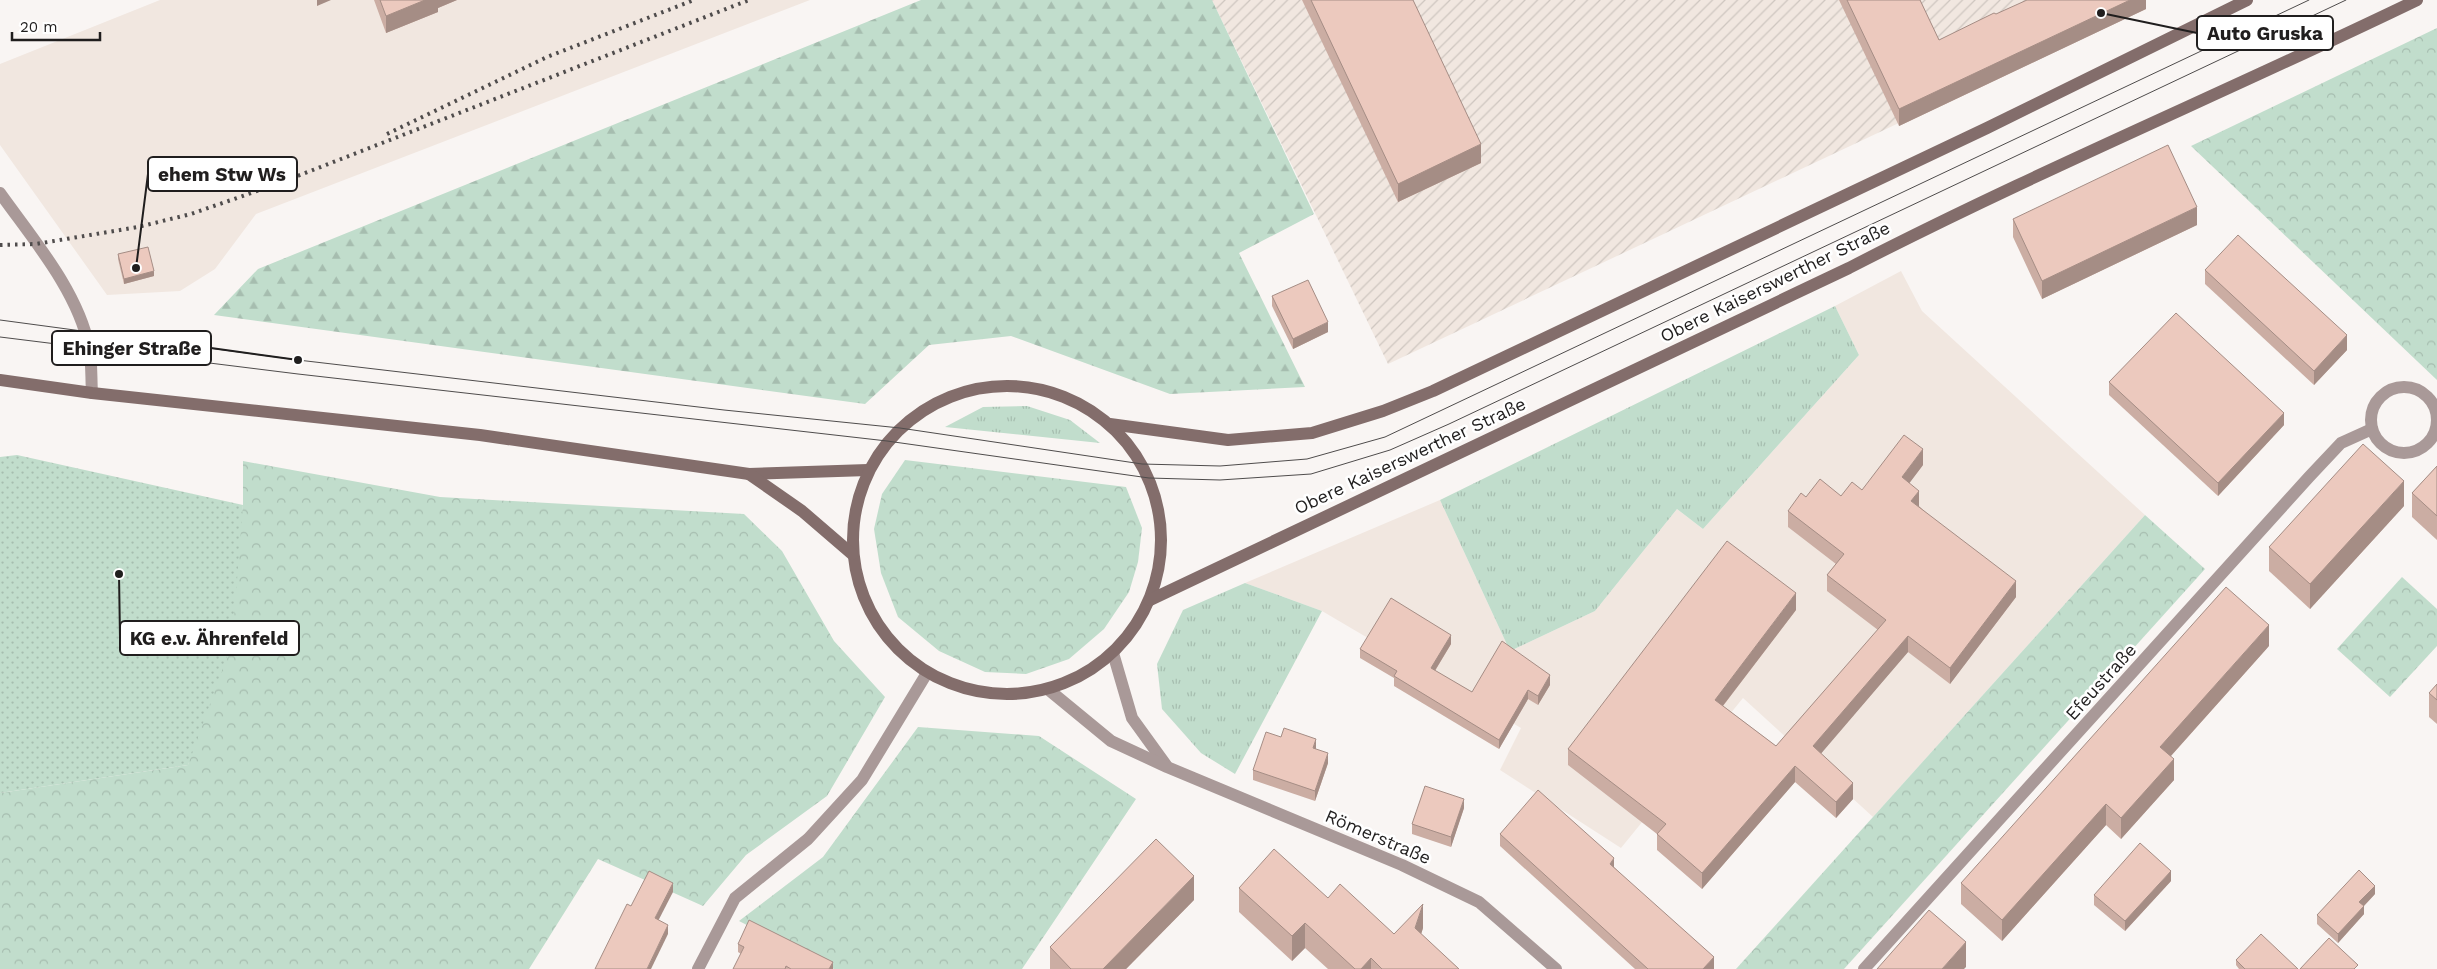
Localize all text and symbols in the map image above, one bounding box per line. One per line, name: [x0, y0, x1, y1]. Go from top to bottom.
scale bar: [12, 10, 100, 42]
callout: Auto Gruska: [2197, 16, 2333, 50]
text: 20 m: [20, 18, 58, 36]
text: Auto Gruska: [2207, 22, 2323, 45]
callout: ehem Stw Ws: [148, 157, 297, 191]
text: ehem Stw Ws: [158, 163, 286, 186]
street label: Obere Kaiserswerther Straße: [1657, 217, 1893, 346]
callout: Ehinger Straße: [52, 331, 211, 365]
text: Ehinger Straße: [63, 337, 201, 360]
street label: Obere Kaiserswerther Straße: [1291, 393, 1529, 519]
callout: KG e.v. Ährenfeld: [120, 621, 299, 655]
text: KG e.v. Ährenfeld: [130, 627, 288, 650]
street label: Efeustraße: [2061, 639, 2140, 724]
street label: Römerstraße: [1322, 805, 1434, 868]

